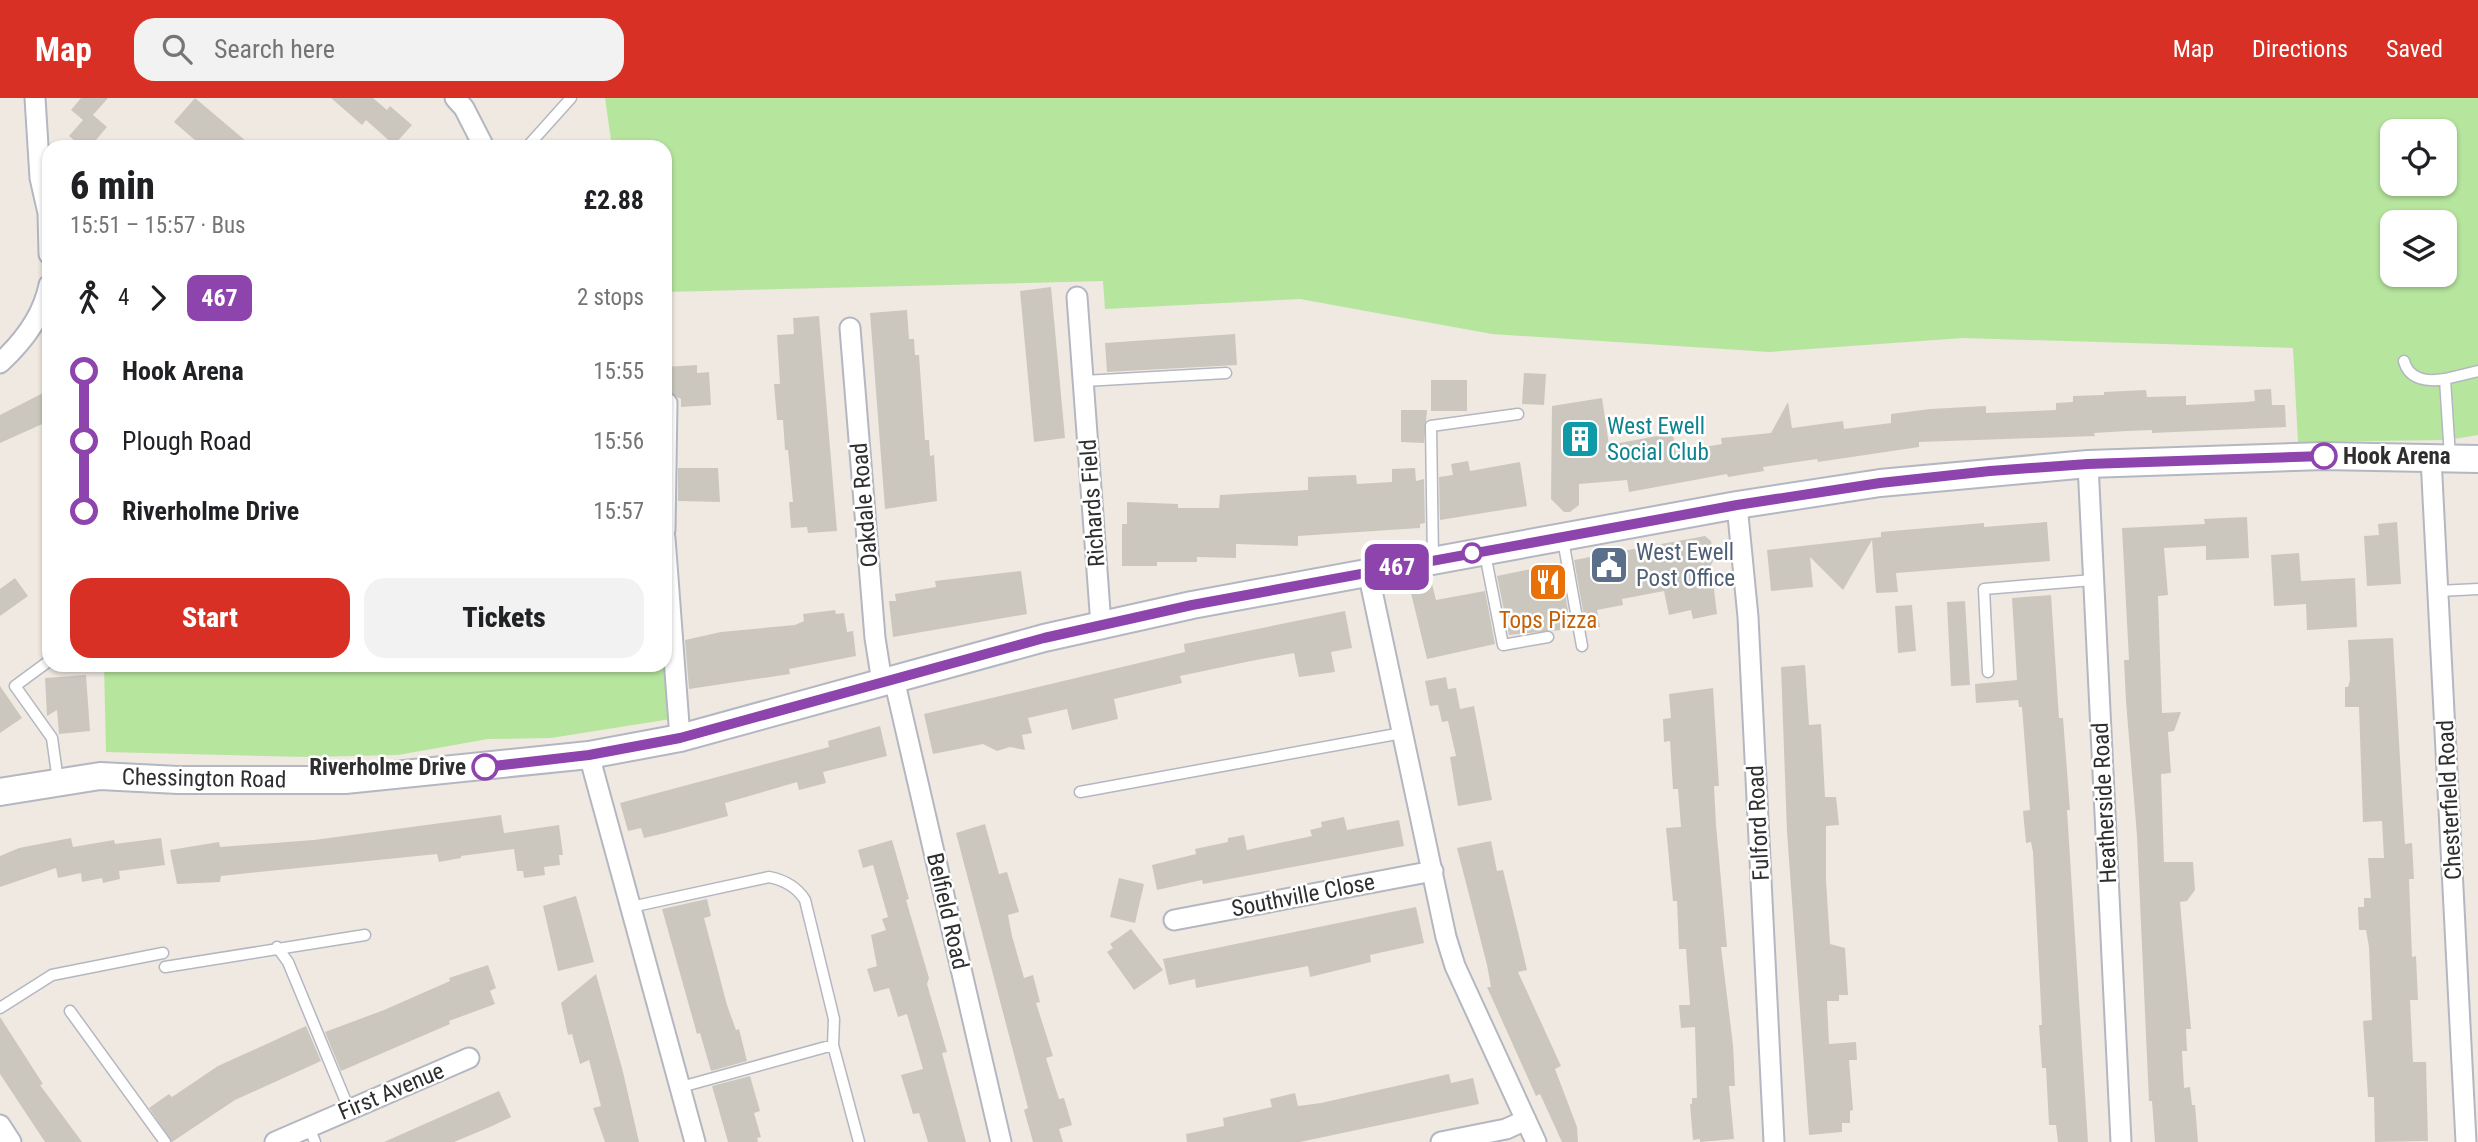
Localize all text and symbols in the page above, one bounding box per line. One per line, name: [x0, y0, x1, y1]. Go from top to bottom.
search box: [134, 18, 624, 81]
text: Map: [35, 30, 92, 69]
icon: search: [158, 30, 196, 68]
text: Search here: [214, 34, 335, 64]
text: Map: [2173, 35, 2214, 63]
text: Directions: [2252, 35, 2348, 63]
text: Saved: [2386, 35, 2443, 63]
map controls: [2380, 119, 2457, 287]
button: locate: [2380, 119, 2457, 196]
text: 6 min: [70, 164, 155, 208]
text: £2.88: [583, 185, 644, 215]
button: layers: [2380, 210, 2457, 287]
text: 15:51 – 15:57 · Bus: [70, 212, 246, 239]
icon: walk: [70, 279, 108, 317]
icon: forward: [139, 279, 177, 317]
text: 4: [118, 284, 129, 311]
text: 467: [201, 284, 238, 312]
text: 2 stops: [577, 284, 644, 311]
text: Hook Arena: [122, 356, 244, 386]
text: 15:55: [593, 358, 644, 385]
place label: West Ewell Social Club: [1607, 413, 1709, 466]
building icon: West Ewell Social Club: [1559, 418, 1601, 460]
text: Plough Road: [122, 426, 252, 456]
text: 15:56: [593, 428, 644, 455]
street label: Richards Field: [1075, 438, 1110, 568]
street label: Oakdale Road: [846, 442, 883, 568]
marker: Hook Arena: [2311, 443, 2337, 469]
place label: Hook Arena: [2343, 443, 2451, 470]
text: Riverholme Drive: [122, 496, 299, 526]
text: 15:57: [593, 498, 644, 525]
place label: West Ewell Post Office: [1636, 539, 1735, 592]
unlabelled marker: [1462, 543, 1482, 563]
line badge: 467: [1357, 544, 1437, 590]
public building icon: West Ewell Post Office: [1588, 544, 1630, 586]
text: 467: [1379, 553, 1415, 581]
restaurant icon: Tops Pizza: [1527, 561, 1569, 603]
button: Start: [70, 578, 350, 658]
button: Tickets: [364, 578, 644, 658]
place label: Tops Pizza: [1499, 607, 1597, 634]
street label: Chesterfield Road: [2432, 719, 2467, 881]
street label: Heatherside Road: [2087, 722, 2122, 884]
place label: Riverholme Drive: [309, 754, 466, 781]
marker: Riverholme Drive: [472, 754, 498, 780]
street label: Chessington Road: [122, 764, 286, 793]
street label: Fulford Road: [1742, 764, 1775, 881]
street label: Belfield Road: [921, 850, 974, 972]
street label: Southville Close: [1229, 868, 1377, 923]
street label: First Avenue: [334, 1057, 448, 1126]

